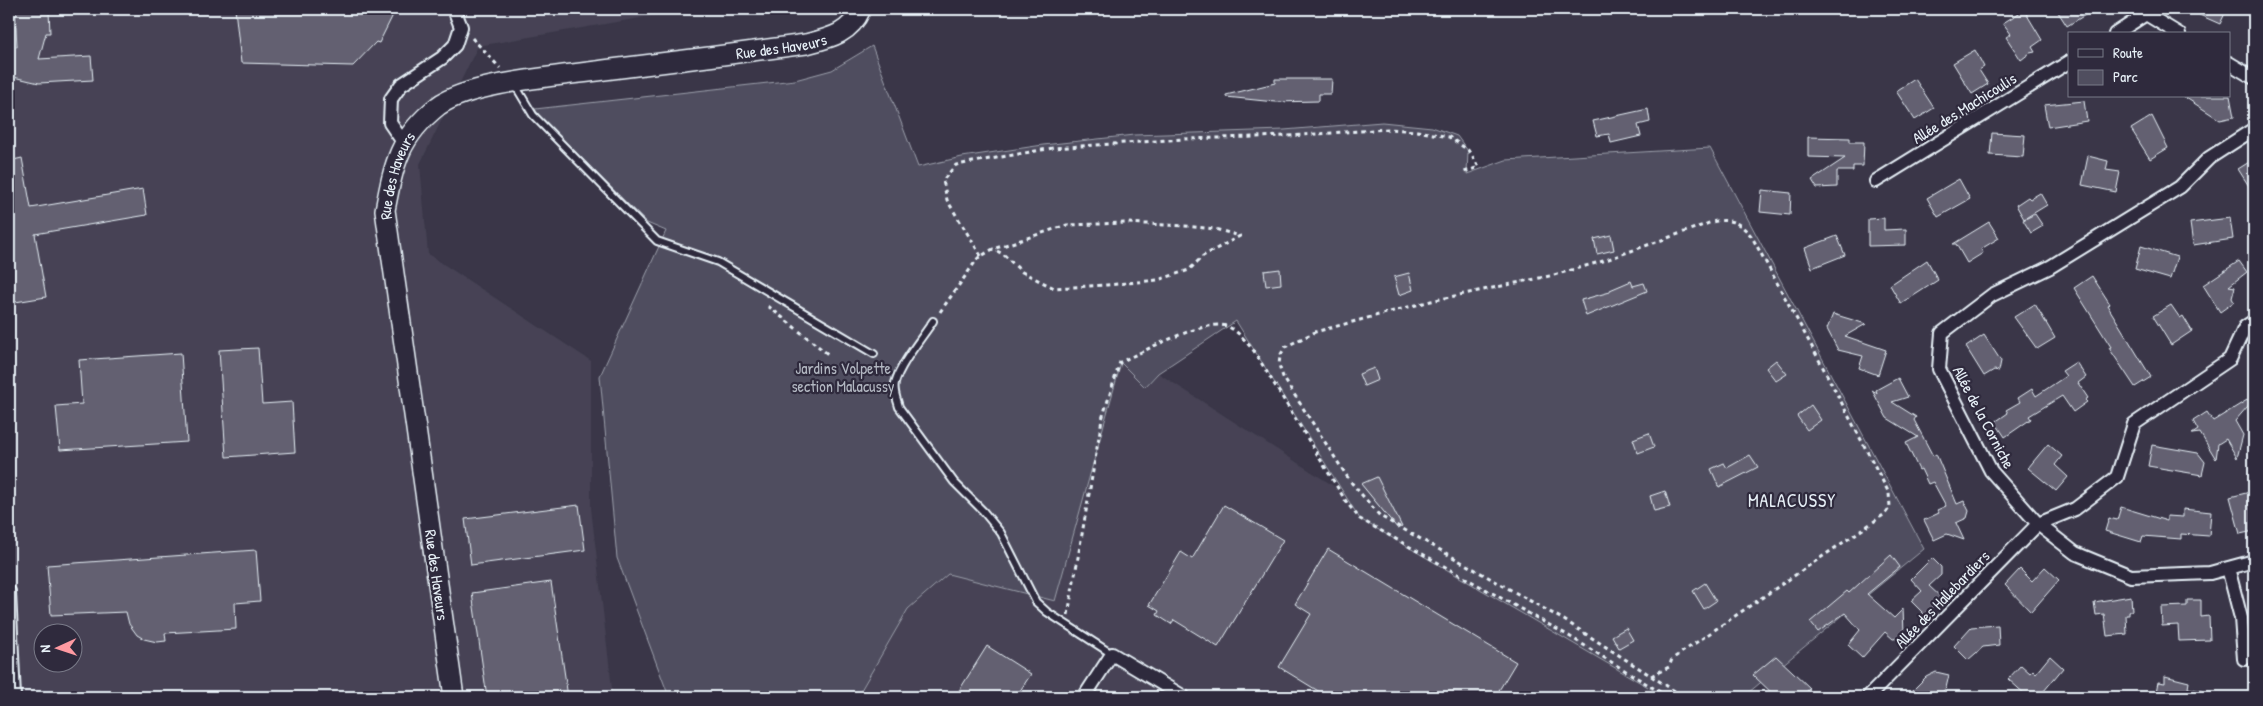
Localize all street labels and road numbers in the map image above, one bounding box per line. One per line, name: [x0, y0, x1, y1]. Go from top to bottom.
street label: Rue des Haveurs: [735, 28, 829, 64]
street label: Allée des Machicoulis: [1908, 67, 2020, 149]
street label: Rue des Haveurs: [374, 127, 420, 221]
street label: Allée de la Corniche: [1948, 362, 2021, 473]
street label: Rue des Haveurs: [420, 528, 454, 622]
street label: Allée des Hallebardiers: [1890, 545, 1994, 653]

